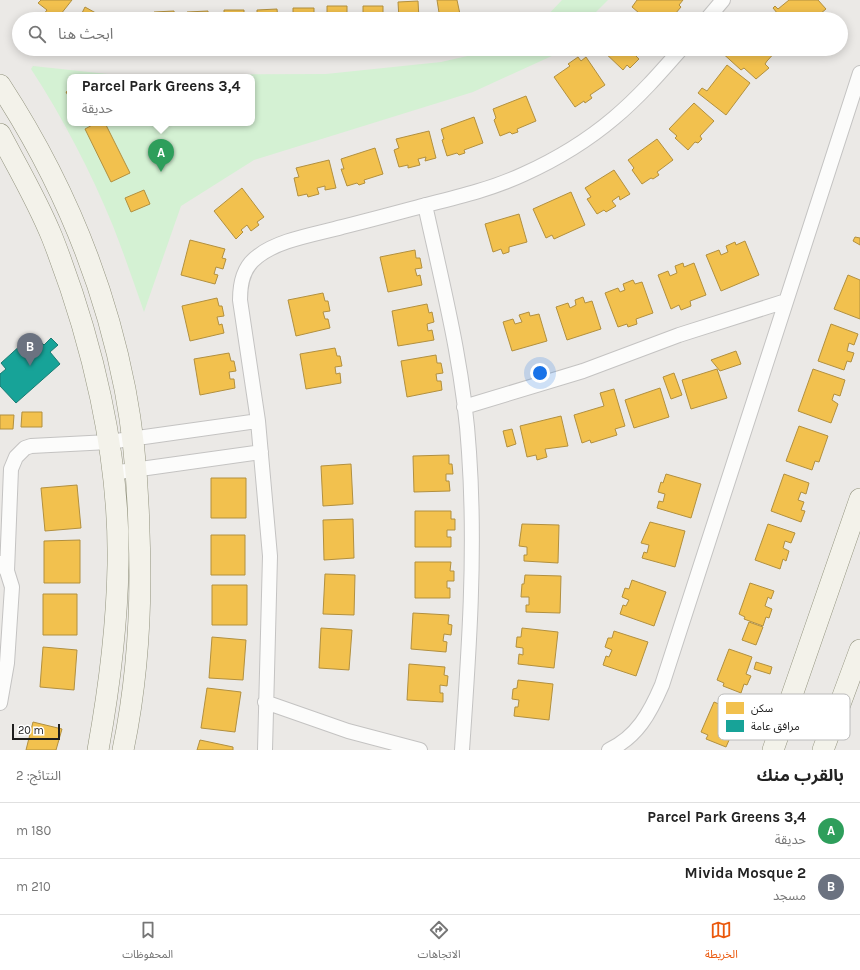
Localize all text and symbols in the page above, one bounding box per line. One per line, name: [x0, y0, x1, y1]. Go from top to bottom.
search box: [12, 12, 848, 56]
icon: search: [26, 23, 48, 45]
text: ابحث هنا: [58, 25, 113, 43]
popup: [67, 74, 255, 126]
text: Parcel Park Greens 3,4: [82, 77, 240, 95]
text: حديقة: [82, 101, 113, 116]
pin: A: [148, 139, 174, 172]
pin: B: [17, 333, 43, 366]
your location: [530, 363, 550, 383]
legend: [718, 694, 850, 740]
text: سكن: [751, 702, 774, 715]
text: مرافق عامة: [751, 720, 800, 733]
scale bar: [12, 722, 60, 741]
text: 20 m: [18, 724, 44, 737]
text: بالقرب منك: [757, 765, 844, 785]
text: النتائج: 2: [16, 768, 61, 783]
text: Parcel Park Greens 3,4: [647, 808, 806, 826]
text: 180 m: [16, 823, 51, 838]
text: A: [827, 823, 835, 838]
text: حديقة: [775, 832, 806, 847]
text: Mivida Mosque 2: [685, 864, 806, 882]
text: 210 m: [16, 879, 51, 894]
text: B: [827, 879, 835, 894]
text: مسجد: [773, 888, 806, 903]
tab: المحفوظات: [122, 919, 173, 966]
tab: الاتجاهات: [418, 919, 461, 966]
tab: الخريطة: [705, 919, 738, 966]

